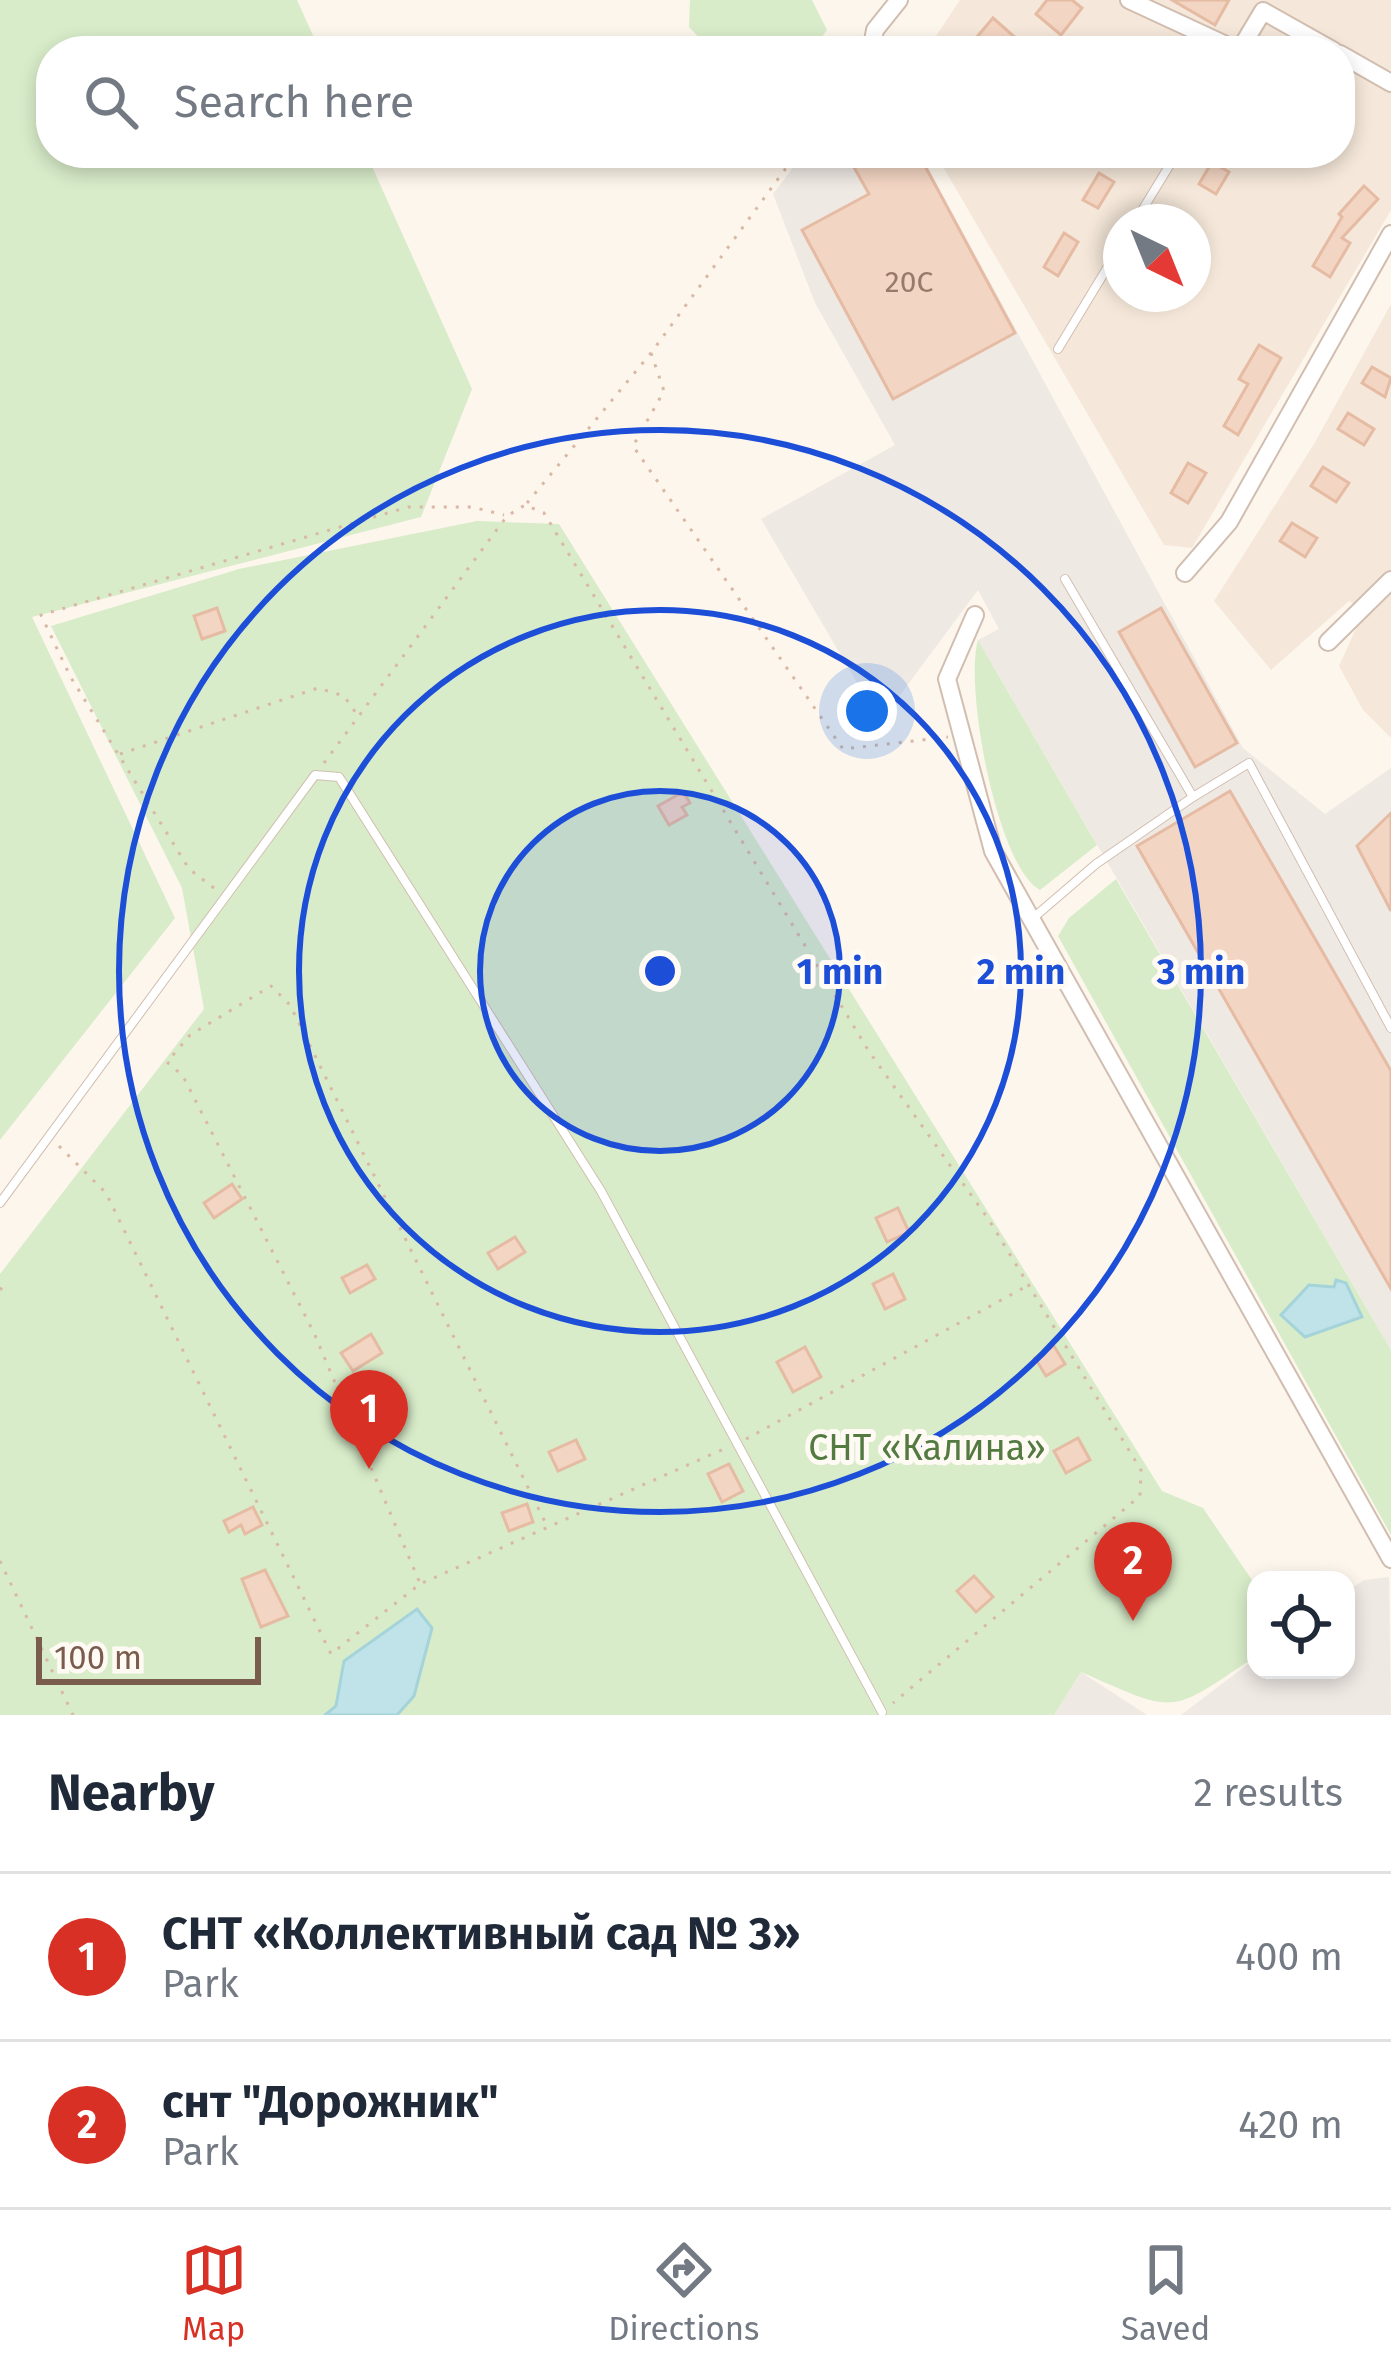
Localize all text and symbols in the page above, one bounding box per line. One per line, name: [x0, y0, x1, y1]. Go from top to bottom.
search box: [36, 36, 1355, 168]
icon: search: [78, 69, 144, 135]
text: Search here: [174, 75, 414, 129]
north arrow: [1103, 204, 1211, 312]
house number: 20С: [885, 264, 933, 300]
your location: [837, 681, 897, 741]
centre of rings: [639, 950, 681, 992]
text: 1 min: [797, 950, 883, 994]
text: 2 min: [977, 950, 1065, 994]
text: 3 min: [1156, 950, 1245, 994]
pin: 1: [330, 1370, 408, 1469]
park label: СНТ «Калина»: [808, 1426, 1046, 1470]
pin: 2: [1094, 1522, 1172, 1621]
map controls: [1247, 1571, 1355, 1679]
button: locate: [1247, 1571, 1355, 1679]
scale bar: [36, 1631, 261, 1684]
text: 100 m: [54, 1638, 142, 1678]
text: Nearby: [48, 1762, 214, 1824]
text: 2 results: [1194, 1770, 1343, 1816]
text: СНТ «Коллективный сад № 3»: [162, 1907, 800, 1961]
text: 1: [78, 1934, 96, 1980]
text: 400 m: [1235, 1934, 1343, 1980]
text: Park: [162, 1961, 239, 2007]
text: снт "Дорожник": [162, 2075, 499, 2129]
text: 2: [77, 2102, 97, 2148]
text: 420 m: [1238, 2102, 1343, 2148]
text: Park: [162, 2129, 239, 2175]
tab: Map: [181, 2237, 247, 2349]
tab: Directions: [608, 2237, 760, 2349]
tab: Saved: [1121, 2237, 1210, 2349]

